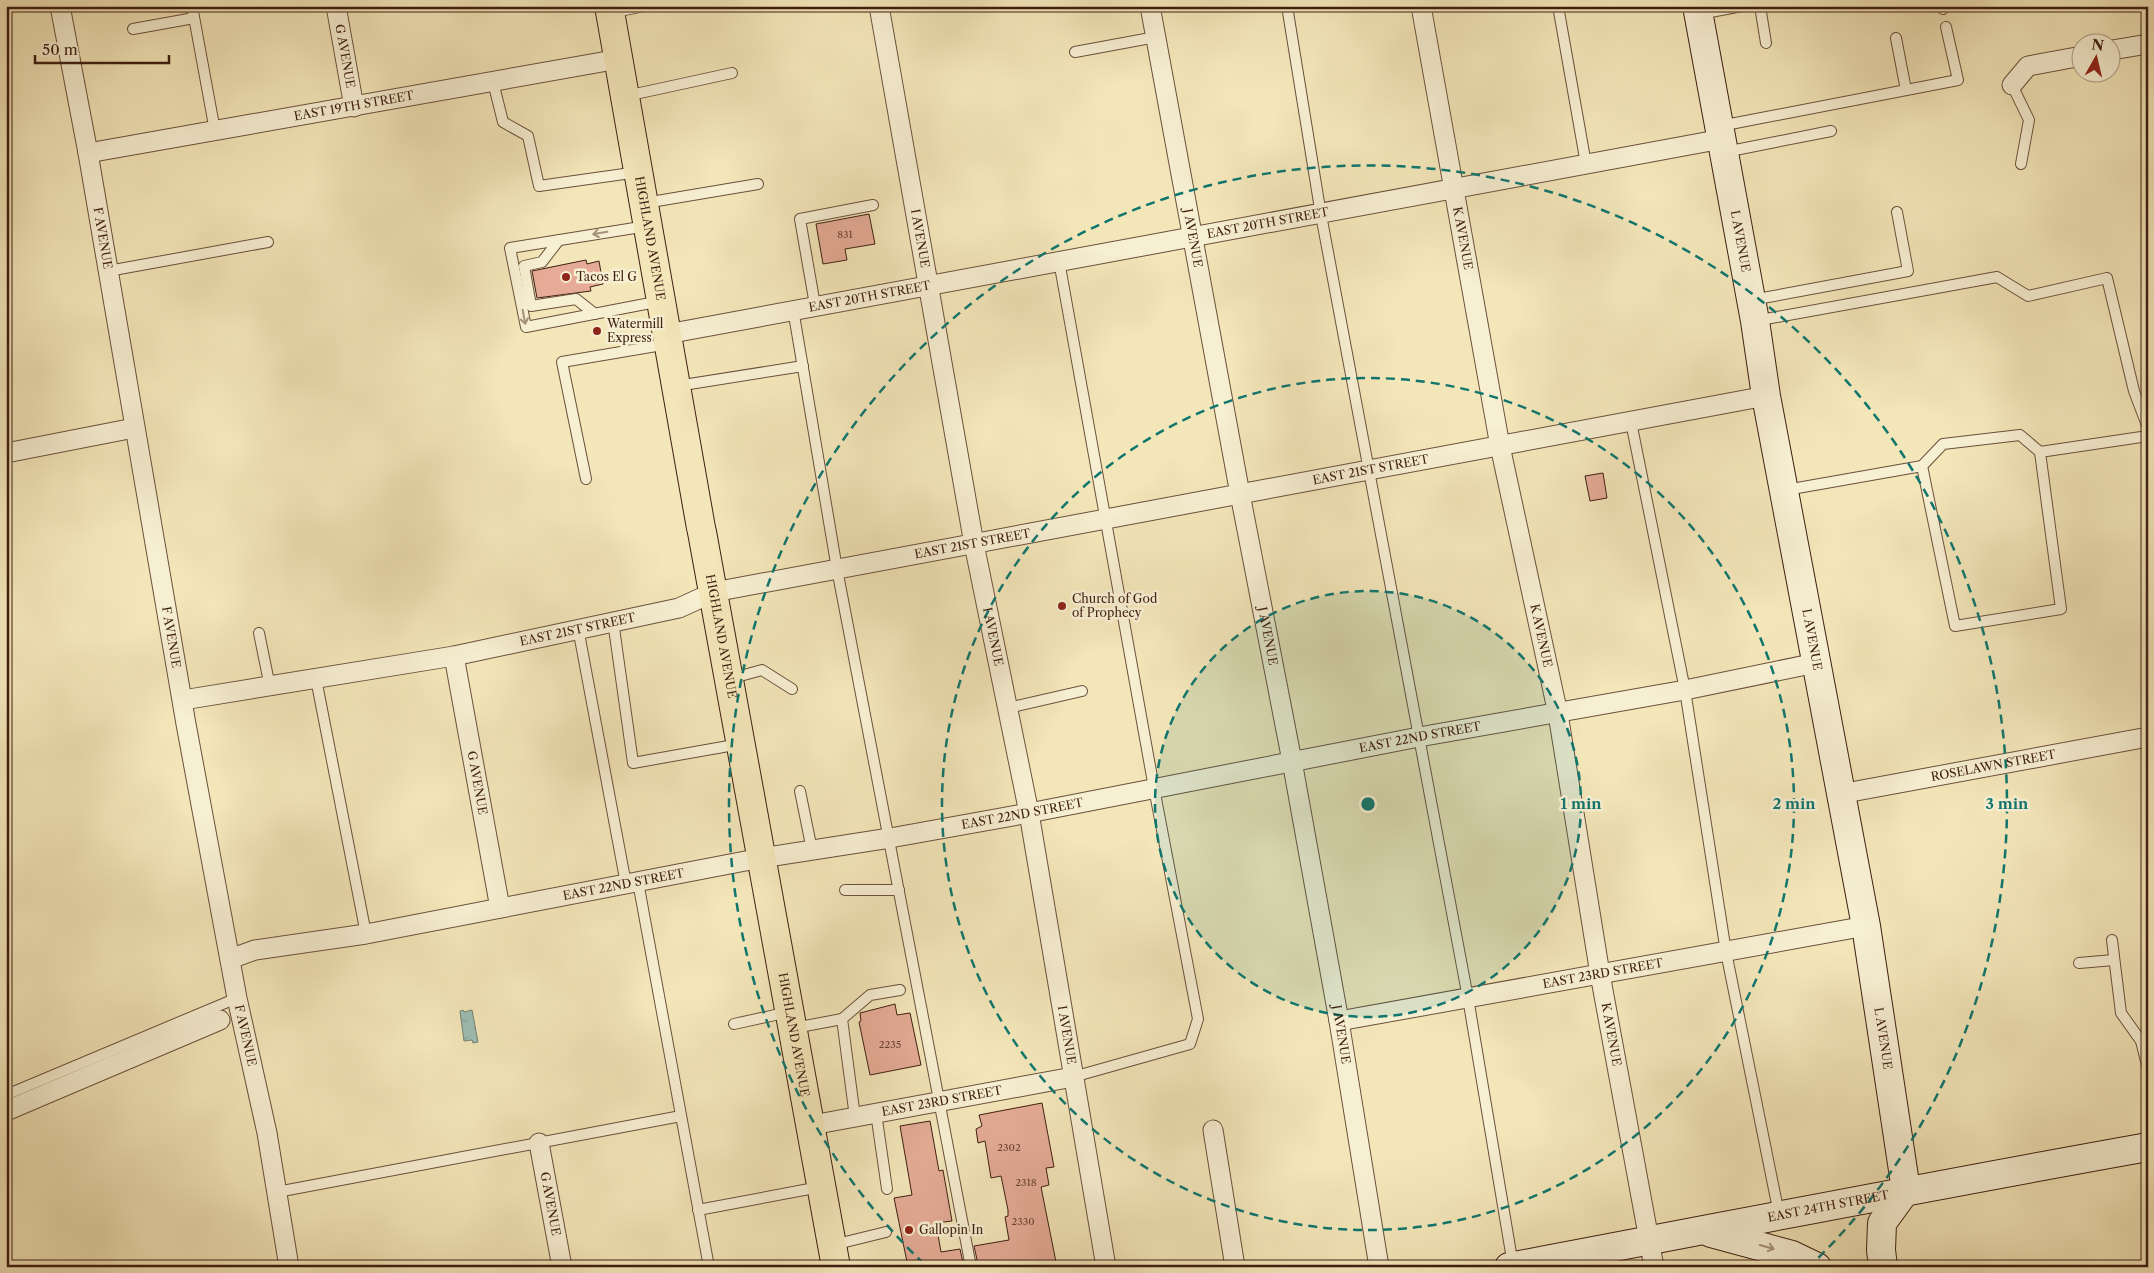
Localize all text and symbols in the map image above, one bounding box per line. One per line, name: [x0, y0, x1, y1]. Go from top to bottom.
street label: G AVENUE: [332, 23, 359, 89]
scale bar: [35, 32, 169, 64]
north arrow: [2072, 32, 2122, 82]
text: N: [2091, 35, 2105, 55]
text: 50 m: [42, 40, 78, 59]
street label: EAST 19TH STREET: [293, 87, 415, 123]
street label: HIGHLAND AVENUE: [632, 175, 669, 302]
street label: EAST 20TH STREET: [1205, 204, 1330, 241]
street label: J AVENUE: [1180, 205, 1206, 269]
street label: K AVENUE: [1450, 205, 1476, 271]
street label: F AVENUE: [90, 206, 116, 270]
street label: I AVENUE: [908, 208, 933, 269]
street label: L AVENUE: [1728, 209, 1754, 273]
house number: 831: [837, 228, 854, 241]
one-way arrow: [592, 229, 608, 239]
place label: Tacos El G: [576, 269, 637, 284]
marker: Tacos El G: [560, 271, 572, 283]
street label: EAST 20TH STREET: [807, 277, 932, 315]
one-way arrow: [519, 309, 529, 325]
place label: Watermill Express: [606, 316, 664, 345]
marker: Watermill Express: [591, 325, 603, 337]
street label: EAST 21ST STREET: [1311, 451, 1430, 487]
street label: EAST 21ST STREET: [913, 525, 1032, 562]
street label: HIGHLAND AVENUE: [703, 573, 740, 700]
place label: Church of God of Prophecy: [1072, 591, 1158, 620]
marker: Church of God of Prophecy: [1056, 600, 1068, 612]
street label: J AVENUE: [1255, 603, 1281, 667]
street label: K AVENUE: [1527, 603, 1556, 668]
street label: F AVENUE: [159, 605, 184, 669]
street label: I AVENUE: [980, 606, 1007, 667]
street label: L AVENUE: [1799, 607, 1826, 672]
street label: EAST 21ST STREET: [518, 609, 637, 649]
street label: EAST 22ND STREET: [1358, 718, 1482, 756]
street label: ROSELAWN STREET: [1930, 746, 2057, 784]
street label: G AVENUE: [464, 750, 491, 816]
text: 1 min: [1560, 794, 1602, 813]
text: 2 min: [1772, 794, 1816, 813]
text: 3 min: [1986, 794, 2029, 813]
street label: EAST 22ND STREET: [960, 795, 1084, 832]
centre of rings: [1359, 795, 1377, 813]
street label: EAST 22ND STREET: [561, 865, 686, 903]
street label: EAST 23RD STREET: [1541, 955, 1664, 991]
street label: HIGHLAND AVENUE: [775, 971, 813, 1098]
street label: K AVENUE: [1598, 1001, 1625, 1067]
street label: J AVENUE: [1329, 1002, 1354, 1065]
street label: F AVENUE: [232, 1003, 260, 1067]
street label: I AVENUE: [1055, 1004, 1080, 1065]
street label: L AVENUE: [1871, 1006, 1896, 1070]
house number: 2235: [879, 1038, 901, 1051]
street label: EAST 23RD STREET: [880, 1082, 1003, 1119]
house number: 2302: [997, 1141, 1021, 1154]
street label: G AVENUE: [538, 1171, 564, 1237]
house number: 2318: [1015, 1176, 1037, 1189]
street label: EAST 24TH STREET: [1766, 1187, 1890, 1225]
house number: 2330: [1011, 1215, 1035, 1228]
place label: Gallopin In: [919, 1222, 984, 1237]
marker: Gallopin In: [903, 1224, 915, 1236]
one-way arrow: [1758, 1243, 1774, 1253]

